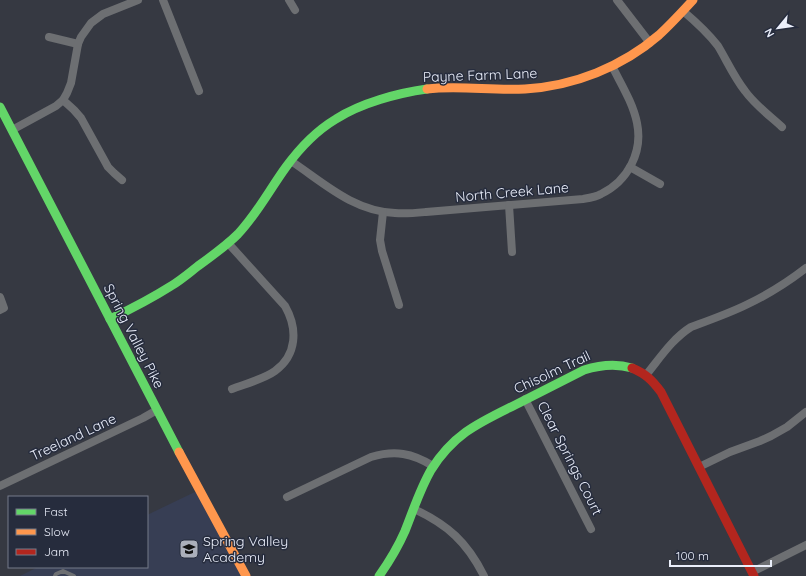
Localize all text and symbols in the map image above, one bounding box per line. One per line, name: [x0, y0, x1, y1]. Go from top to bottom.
north arrow: [758, 8, 798, 48]
text: N: [761, 26, 777, 40]
street label: Payne Farm Lane: [422, 64, 538, 86]
street label: North Creek Lane: [455, 178, 570, 206]
street label: Spring Valley Pike: [100, 281, 168, 392]
street label: Chisolm Trail: [511, 346, 593, 398]
street label: Clear Springs Court: [534, 398, 607, 518]
street label: Treeland Lane: [27, 409, 119, 465]
legend: [8, 496, 148, 568]
text: Fast: [44, 504, 68, 519]
text: Slow: [44, 524, 70, 539]
place label: Spring Valley Academy: [203, 532, 288, 566]
school or university icon: Spring Valley Academy: [178, 538, 200, 560]
scale bar: [670, 542, 771, 568]
text: Jam: [44, 544, 69, 559]
text: 100 m: [676, 548, 709, 563]

